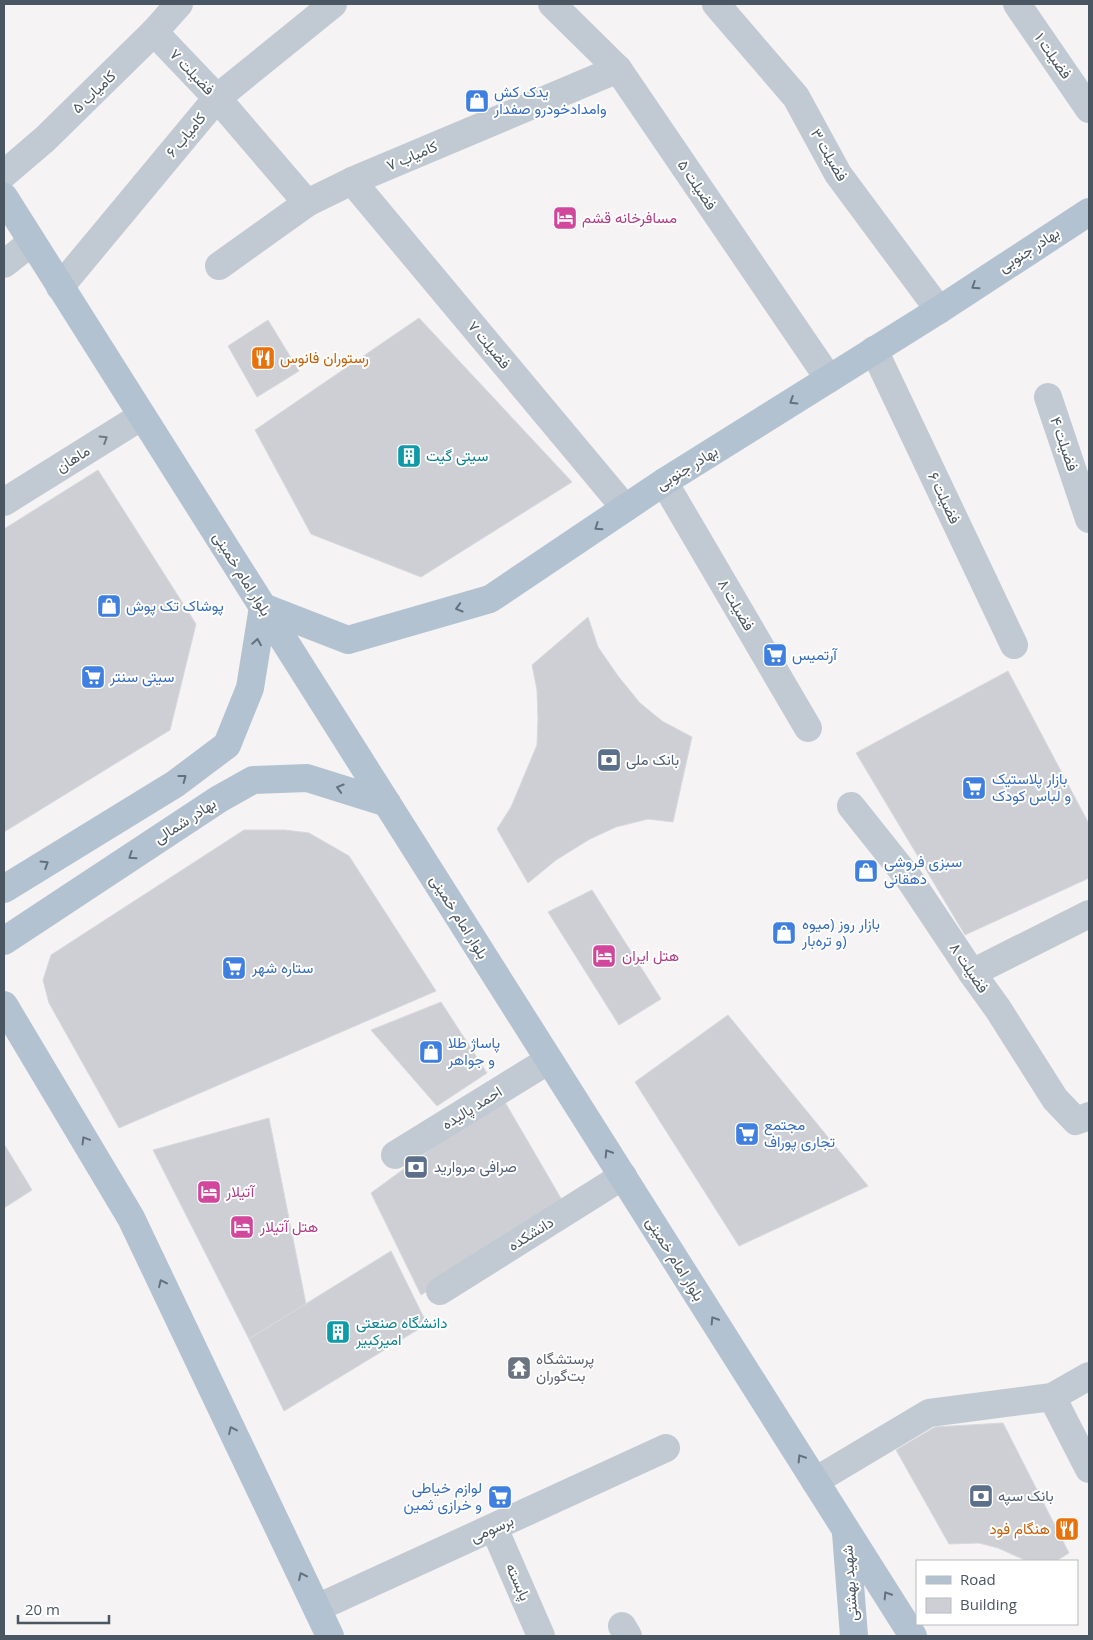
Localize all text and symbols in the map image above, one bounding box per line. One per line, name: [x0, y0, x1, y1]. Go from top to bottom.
street label: فضیلت ۱: [1031, 28, 1077, 83]
street label: فضیلت ۷: [166, 44, 220, 99]
street label: کامیاب ۵: [67, 65, 120, 117]
place label: یدک کش وامدادخودرو صفدار: [493, 81, 607, 118]
shop icon: یدک کش وامدادخودرو صفدار: [464, 88, 490, 114]
street label: کامیاب ۶: [161, 108, 210, 161]
street label: فضیلت ۳: [807, 125, 853, 185]
street label: کامیاب ۷: [383, 135, 441, 175]
street label: فضیلت ۵: [674, 155, 722, 214]
hotel icon: مسافرخانه قشم: [552, 205, 578, 231]
place label: مسافرخانه قشم: [582, 207, 677, 228]
street label: بهادر جنوبی: [994, 222, 1064, 277]
one-way arrow: [971, 280, 981, 289]
street label: فضیلت ۷: [464, 316, 516, 373]
restaurant icon: رستوران فانوس: [250, 345, 276, 371]
place label: رستوران فانوس: [280, 347, 369, 368]
one-way arrow: [790, 395, 799, 404]
street label: فضیلت ۴: [1046, 414, 1084, 474]
one-way arrow: [99, 436, 108, 445]
street label: ماهان: [52, 440, 93, 476]
street label: بهادر جنوبی: [652, 440, 722, 495]
building icon: سیتی گیت: [396, 443, 422, 469]
place label: سیتی گیت: [426, 445, 488, 466]
street label: فضیلت ۶: [924, 468, 966, 527]
one-way arrow: [594, 521, 604, 530]
street label: بلوار امام خمینی: [208, 528, 277, 620]
street label: فضیلت ۸: [714, 575, 760, 634]
shop icon: پوشاک تک پوش: [96, 593, 122, 619]
place label: پوشاک تک پوش: [126, 595, 224, 616]
one-way arrow: [455, 603, 463, 613]
one-way arrow: [252, 638, 262, 647]
supermarket icon: آرتمیس: [762, 642, 788, 668]
place label: آرتمیس: [792, 644, 838, 665]
supermarket icon: سیتی سنتر: [80, 664, 106, 690]
place label: سیتی سنتر: [109, 666, 175, 687]
bank icon: بانک ملی: [596, 747, 622, 773]
place label: بانک ملی: [626, 749, 679, 770]
place label: بازار پلاستیک و لباس کودک: [992, 768, 1071, 806]
one-way arrow: [177, 775, 186, 783]
supermarket icon: بازار پلاستیک و لباس کودک: [961, 775, 987, 801]
one-way arrow: [337, 784, 345, 794]
street label: بهادر شمالی: [149, 793, 220, 849]
one-way arrow: [128, 850, 137, 860]
place label: سبزی فروشی دهقانی: [884, 851, 962, 889]
shop icon: سبزی فروشی دهقانی: [853, 858, 879, 884]
one-way arrow: [40, 860, 49, 870]
street label: بلوار امام خمینی: [425, 871, 494, 963]
place label: بازار روز (میوه و تره‌بار): [801, 913, 880, 950]
shop icon: بازار روز (میوه و تره‌بار): [771, 920, 797, 946]
street label: فضیلت ۸: [946, 938, 994, 997]
hotel icon: هتل ایران: [591, 943, 617, 969]
place label: هتل ایران: [622, 945, 679, 965]
supermarket icon: ستاره شهر: [221, 955, 247, 981]
place label: ستاره شهر: [251, 957, 314, 977]
place label: پاساژ طلا و جواهر: [447, 1032, 500, 1069]
shop icon: پاساژ طلا و جواهر: [418, 1039, 444, 1065]
street label: احمد پالیده: [438, 1081, 506, 1134]
place label: مجتمع تجاری پوراف: [764, 1114, 836, 1152]
supermarket icon: مجتمع تجاری پوراف: [734, 1121, 760, 1147]
one-way arrow: [81, 1137, 91, 1146]
one-way arrow: [605, 1150, 615, 1159]
bank icon: صرافی مروارید: [403, 1154, 429, 1180]
place label: صرافی مروارید: [434, 1156, 517, 1177]
hotel icon: آتیلار: [196, 1179, 222, 1205]
place label: آتیلار: [225, 1181, 256, 1201]
street label: دانشکده: [504, 1211, 557, 1255]
street label: بلوار امام خمینی: [641, 1213, 710, 1305]
hotel icon: هتل آتیلار: [229, 1214, 255, 1240]
place label: هتل آتیلار: [259, 1216, 318, 1236]
one-way arrow: [158, 1279, 168, 1288]
place label: دانشگاه صنعتی امیرکبیر: [355, 1312, 447, 1349]
one-way arrow: [710, 1317, 720, 1326]
building icon: دانشگاه صنعتی امیرکبیر: [325, 1319, 351, 1345]
place label: پرستشگاه بت‌گوران: [536, 1348, 594, 1385]
temple icon: پرستشگاه بت‌گوران: [506, 1355, 532, 1381]
one-way arrow: [228, 1426, 238, 1435]
one-way arrow: [797, 1454, 807, 1463]
place label: لوازم خیاطی و خرازی ثمین: [404, 1477, 482, 1515]
bank icon: بانک سپه: [968, 1483, 994, 1509]
supermarket icon: لوازم خیاطی و خرازی ثمین: [487, 1484, 513, 1510]
place label: بانک سپه: [998, 1485, 1054, 1506]
street label: برسومی: [467, 1510, 517, 1547]
restaurant icon: هنگام فود: [1054, 1516, 1080, 1542]
place label: هنگام فود: [989, 1518, 1050, 1539]
street label: شهید بهشتی: [836, 1544, 863, 1622]
street label: پابسته: [501, 1560, 536, 1604]
legend: [916, 1560, 1078, 1625]
text: Road: [960, 1569, 996, 1589]
one-way arrow: [298, 1573, 308, 1582]
one-way arrow: [884, 1591, 894, 1600]
scale bar: [18, 1592, 109, 1624]
text: Building: [960, 1594, 1017, 1614]
text: 20 m: [25, 1599, 60, 1619]

